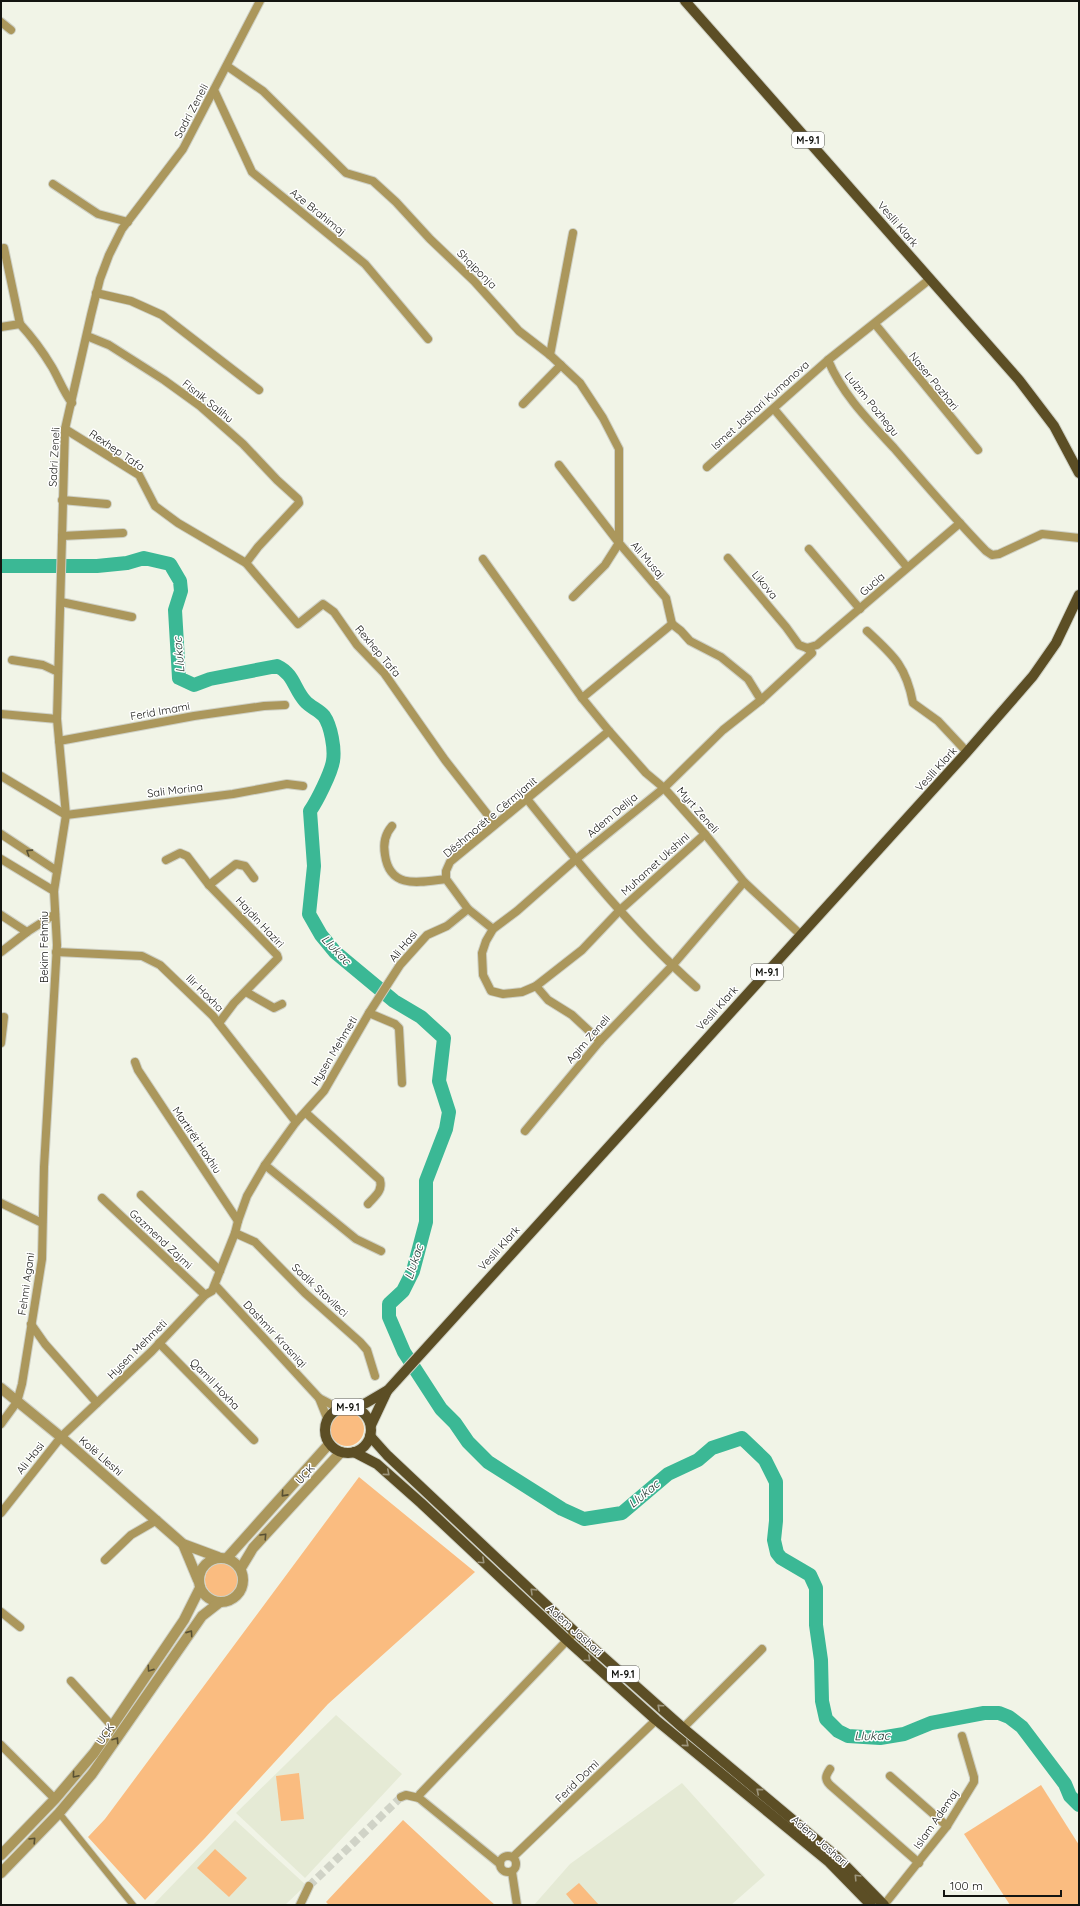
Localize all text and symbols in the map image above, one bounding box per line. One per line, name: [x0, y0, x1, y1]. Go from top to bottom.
street label: Sadri Zeneli: [171, 81, 211, 141]
road number: M-9.1: [792, 132, 824, 148]
street label: Aze Brahimaj: [287, 185, 349, 239]
street label: Veslli Klark: [874, 198, 922, 250]
street label: Shqiponja: [454, 246, 500, 292]
street label: Naser Pozhari: [906, 349, 962, 413]
street label: Ismet Jashari Kumanova: [708, 357, 812, 453]
street label: Lulzim Pozhegu: [842, 369, 902, 439]
street label: Fisnik Salihu: [180, 376, 236, 426]
street label: Rexhep Tafa: [87, 426, 147, 474]
street label: Sadri Zeneli: [45, 427, 63, 487]
street label: Ali Musaj: [628, 538, 668, 582]
street label: Likova: [749, 568, 781, 602]
street label: Gucia: [857, 569, 887, 599]
street label: Rexhep Tafa: [352, 622, 404, 680]
water label: Llukac: [169, 635, 188, 674]
street label: Ferid Imami: [129, 699, 191, 723]
street label: Veslli Klark: [912, 744, 960, 794]
street label: Dëshmorët e Cërmjanit: [440, 773, 540, 860]
street label: Sali Morina: [146, 780, 204, 800]
street label: Myrt Zeneli: [674, 784, 722, 836]
street label: Adem Delija: [584, 790, 640, 840]
street label: Muhamet Ukshini: [618, 830, 692, 898]
one-way arrow: [26, 850, 33, 857]
street label: Hajdin Haziri: [233, 894, 287, 950]
street label: Bekim Fehmiu: [37, 911, 51, 983]
street label: Ali Hasi: [386, 927, 420, 965]
water label: Llukac: [319, 932, 355, 969]
road number: M-9.1: [751, 964, 783, 980]
street label: Ilir Hoxha: [183, 971, 227, 1015]
street label: Veslli Klark: [693, 983, 741, 1033]
street label: Agim Zeneli: [563, 1012, 613, 1066]
street label: Hysen Mehmeti: [308, 1014, 360, 1088]
street label: Martirët Haxhiu: [169, 1104, 225, 1176]
street label: Gazmend Zajmi: [127, 1206, 195, 1272]
street label: Veslli Klark: [475, 1223, 523, 1273]
water label: Llukac: [401, 1241, 427, 1281]
street label: Fehmi Agani: [15, 1252, 37, 1316]
street label: Sadik Stavileci: [289, 1260, 351, 1320]
street label: Dashmir Krasniqi: [240, 1298, 310, 1370]
street label: Hysen Mehmeti: [104, 1316, 170, 1382]
street label: Qamil Hoxha: [187, 1355, 243, 1413]
road number: M-9.1: [332, 1399, 364, 1415]
street label: Kolë Lleshi: [76, 1433, 126, 1479]
street label: Ali Hasi: [13, 1439, 47, 1477]
street label: UÇK: [292, 1461, 318, 1487]
one-way arrow: [382, 1468, 389, 1475]
water label: Llukac: [625, 1475, 664, 1511]
one-way arrow: [282, 1489, 289, 1497]
one-way arrow: [259, 1534, 266, 1541]
one-way arrow: [478, 1556, 485, 1563]
one-way arrow: [530, 1589, 537, 1596]
street label: Adem Jashari: [544, 1601, 606, 1659]
one-way arrow: [185, 1631, 192, 1638]
one-way arrow: [583, 1654, 591, 1661]
one-way arrow: [147, 1665, 155, 1672]
road number: M-9.1: [607, 1666, 639, 1682]
one-way arrow: [657, 1704, 665, 1712]
street label: UÇK: [93, 1721, 117, 1747]
water label: Llukac: [854, 1728, 892, 1743]
one-way arrow: [111, 1737, 119, 1744]
one-way arrow: [681, 1740, 688, 1747]
street label: Ferid Domi: [552, 1757, 602, 1805]
one-way arrow: [73, 1770, 80, 1778]
street label: Islam Ademaj: [910, 1786, 962, 1852]
one-way arrow: [756, 1789, 764, 1796]
street label: Adem Jashari: [789, 1813, 851, 1869]
one-way arrow: [28, 1837, 36, 1845]
scale bar: [944, 1872, 1061, 1898]
one-way arrow: [854, 1874, 861, 1882]
text: 100 m: [950, 1878, 983, 1893]

